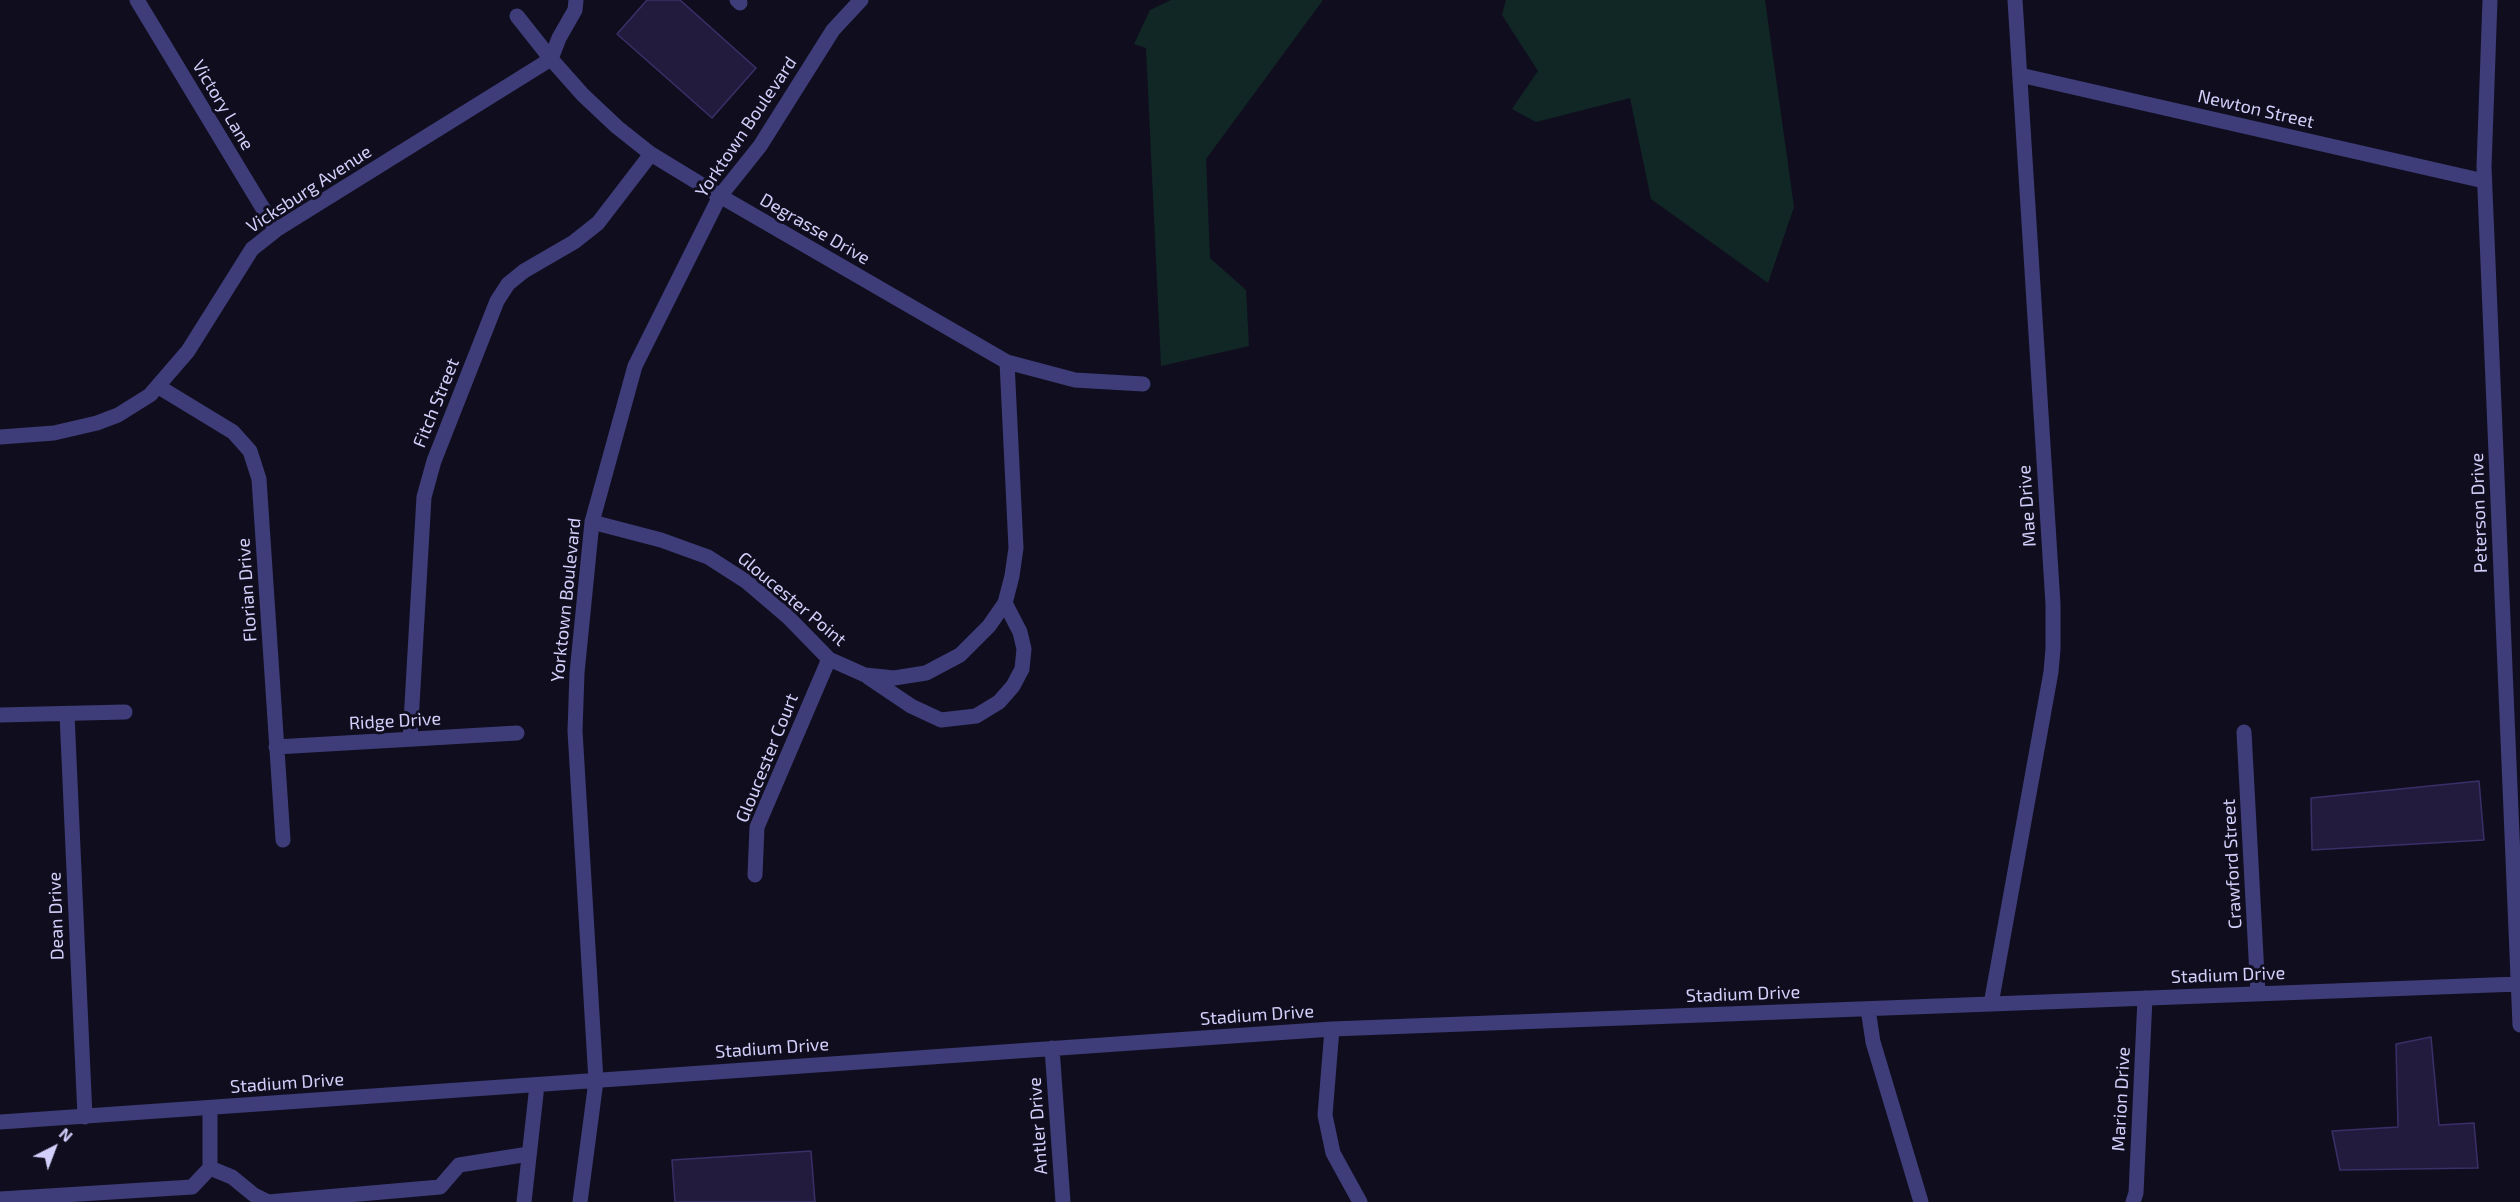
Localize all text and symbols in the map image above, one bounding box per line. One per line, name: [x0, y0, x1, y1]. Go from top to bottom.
street label: Yorktown Boulevard: [691, 52, 801, 202]
street label: Victory Lane: [188, 56, 258, 154]
street label: Newton Street: [2196, 85, 2316, 133]
street label: Vicksburg Avenue: [242, 141, 376, 237]
street label: Degrasse Drive: [756, 189, 874, 269]
street label: Fitch Street: [408, 355, 464, 451]
street label: Peterson Drive: [2466, 452, 2492, 574]
street label: Mae Drive: [2013, 464, 2041, 548]
street label: Yorktown Boulevard: [547, 517, 585, 683]
street label: Florian Drive: [233, 537, 261, 643]
street label: Gloucester Point: [733, 547, 851, 651]
street label: Gloucester Court: [731, 690, 803, 826]
street label: Ridge Drive: [348, 708, 442, 734]
street label: Crawford Street: [2218, 798, 2246, 930]
street label: Dean Drive: [44, 871, 68, 961]
street label: Stadium Drive: [2171, 962, 2285, 988]
street label: Stadium Drive: [1686, 981, 1800, 1007]
street label: Stadium Drive: [1199, 1000, 1315, 1030]
street label: Stadium Drive: [714, 1033, 830, 1063]
street label: Marion Drive: [2107, 1046, 2135, 1152]
street label: Stadium Drive: [229, 1068, 345, 1098]
street label: Antler Drive: [1024, 1077, 1052, 1175]
north arrow: [24, 1118, 84, 1178]
text: N: [56, 1123, 77, 1145]

